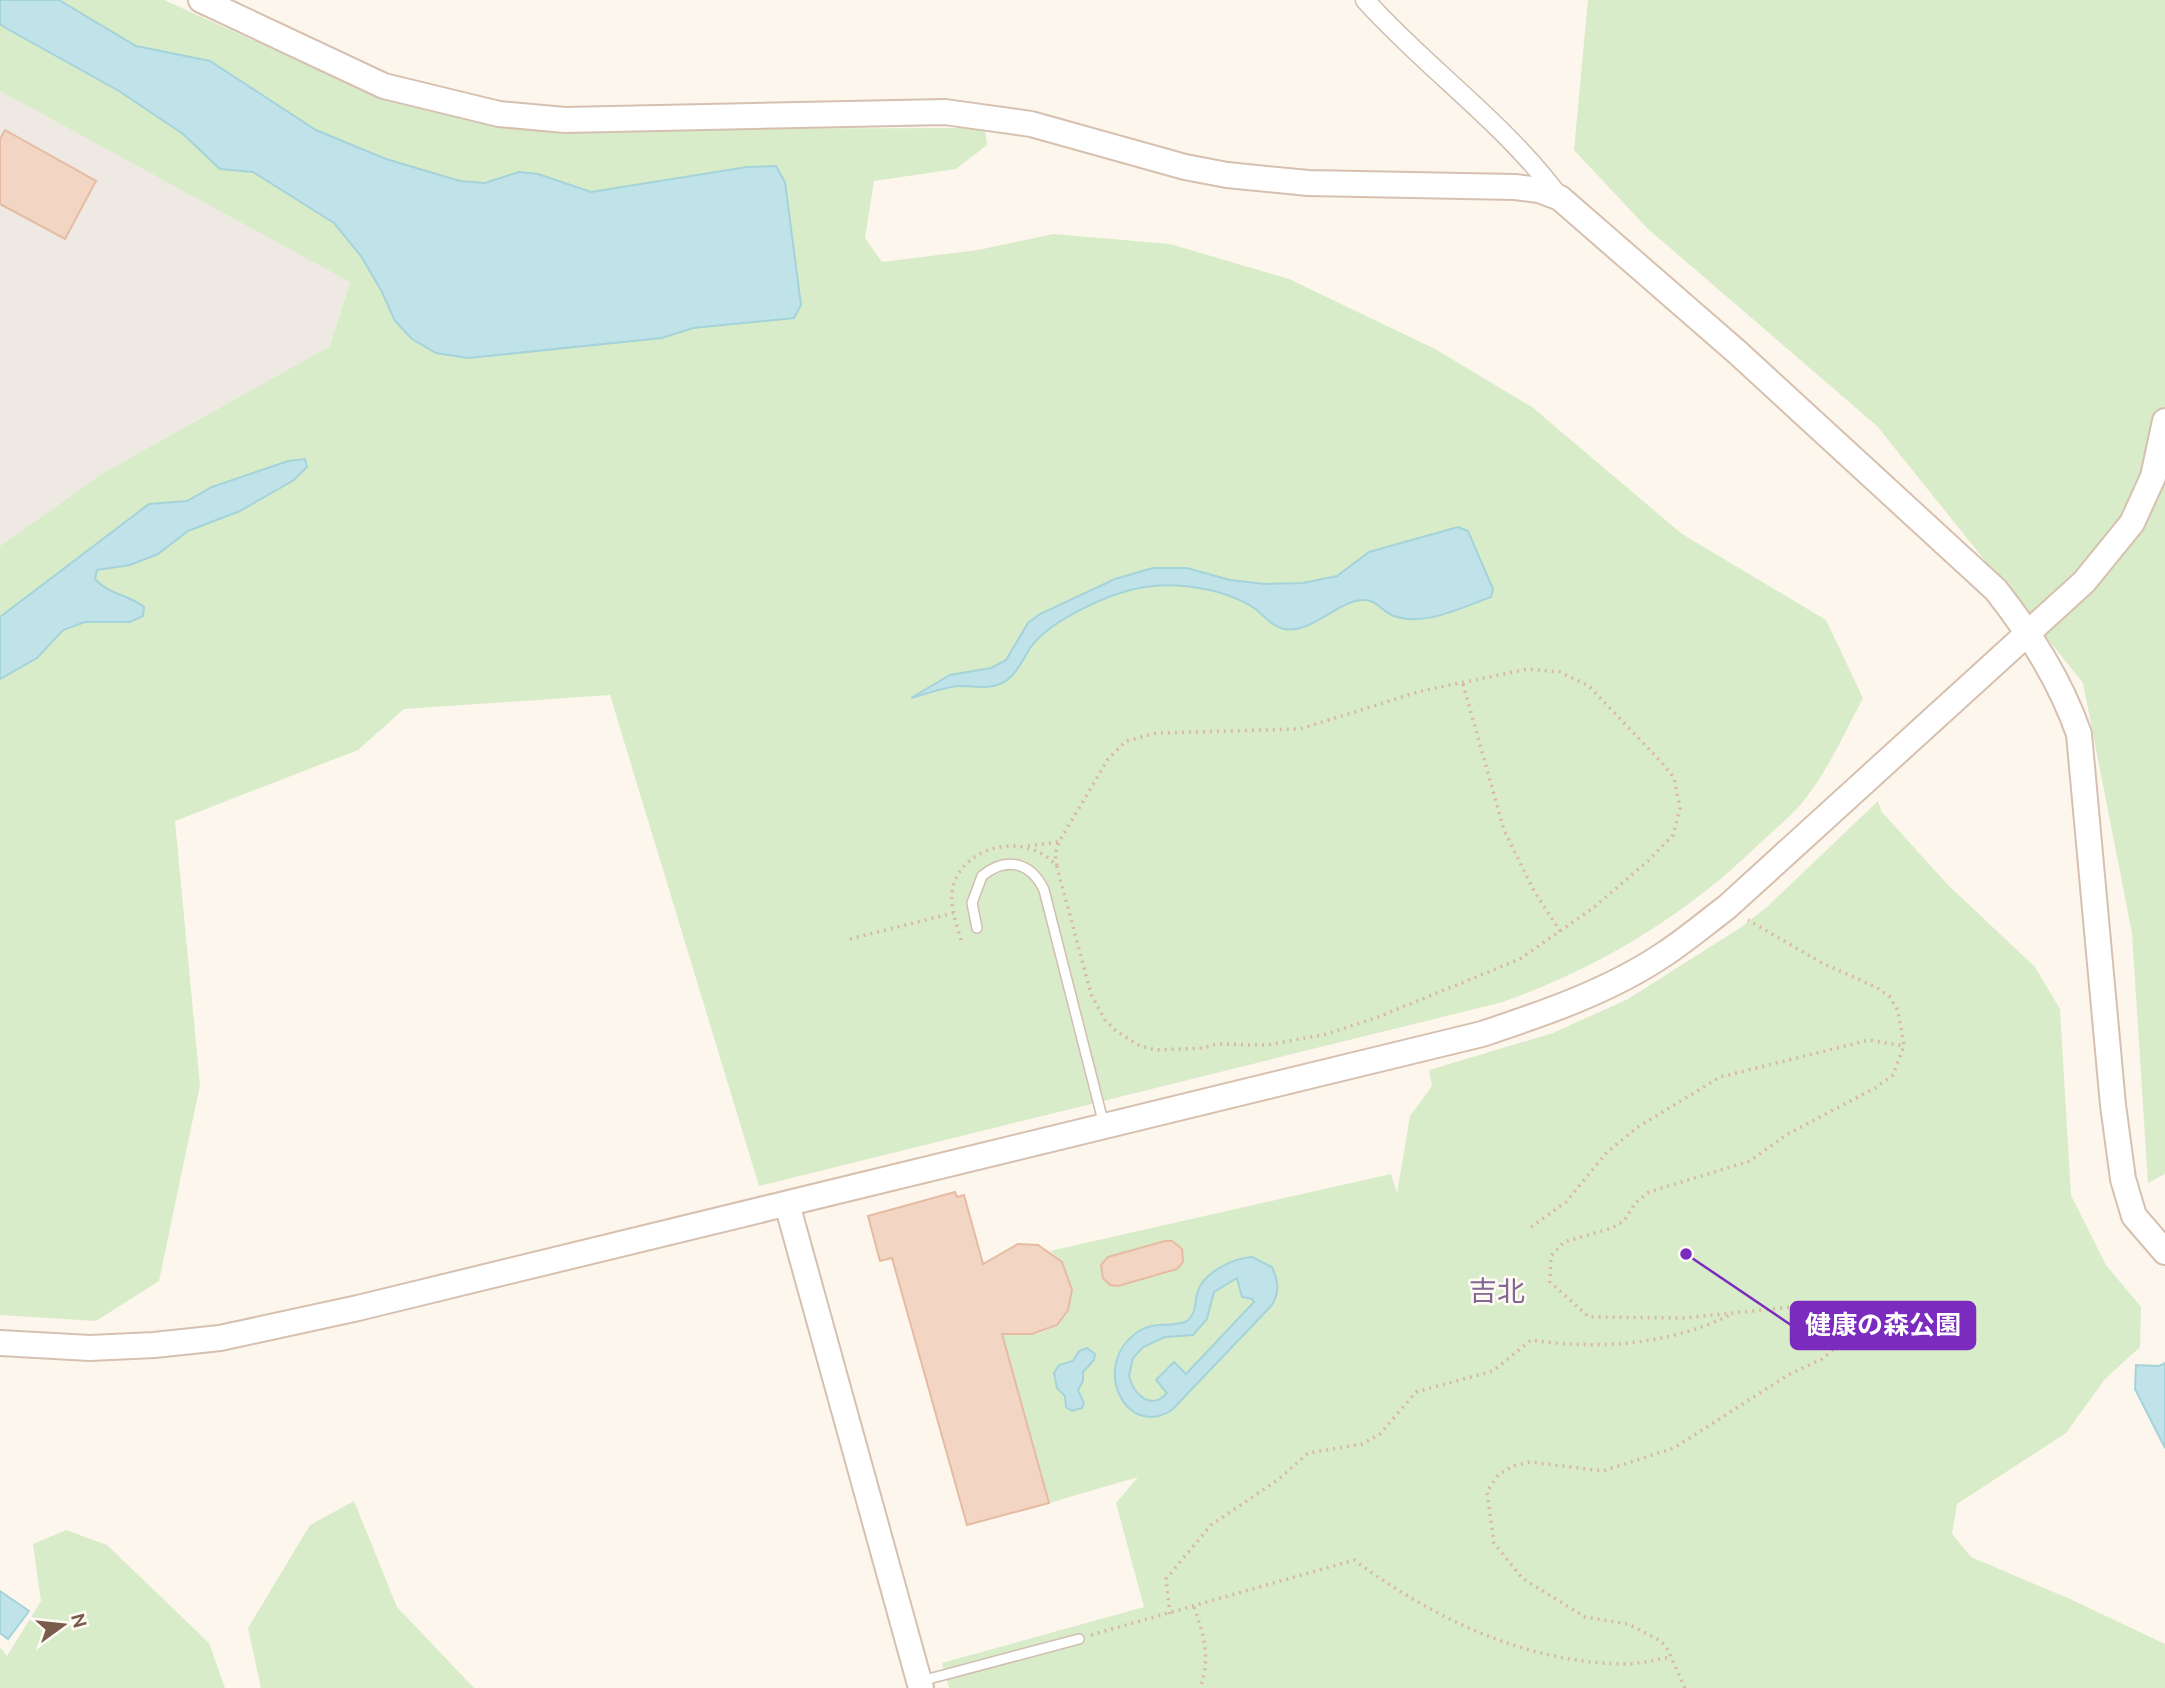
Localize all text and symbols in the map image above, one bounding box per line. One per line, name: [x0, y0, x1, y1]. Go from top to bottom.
district label: 吉北: [1469, 1275, 1525, 1306]
callout: 健康の森公園: [1791, 1302, 1975, 1349]
text: 健康の森公園: [1805, 1310, 1961, 1339]
north arrow: [28, 1590, 98, 1660]
text: N: [67, 1611, 92, 1630]

